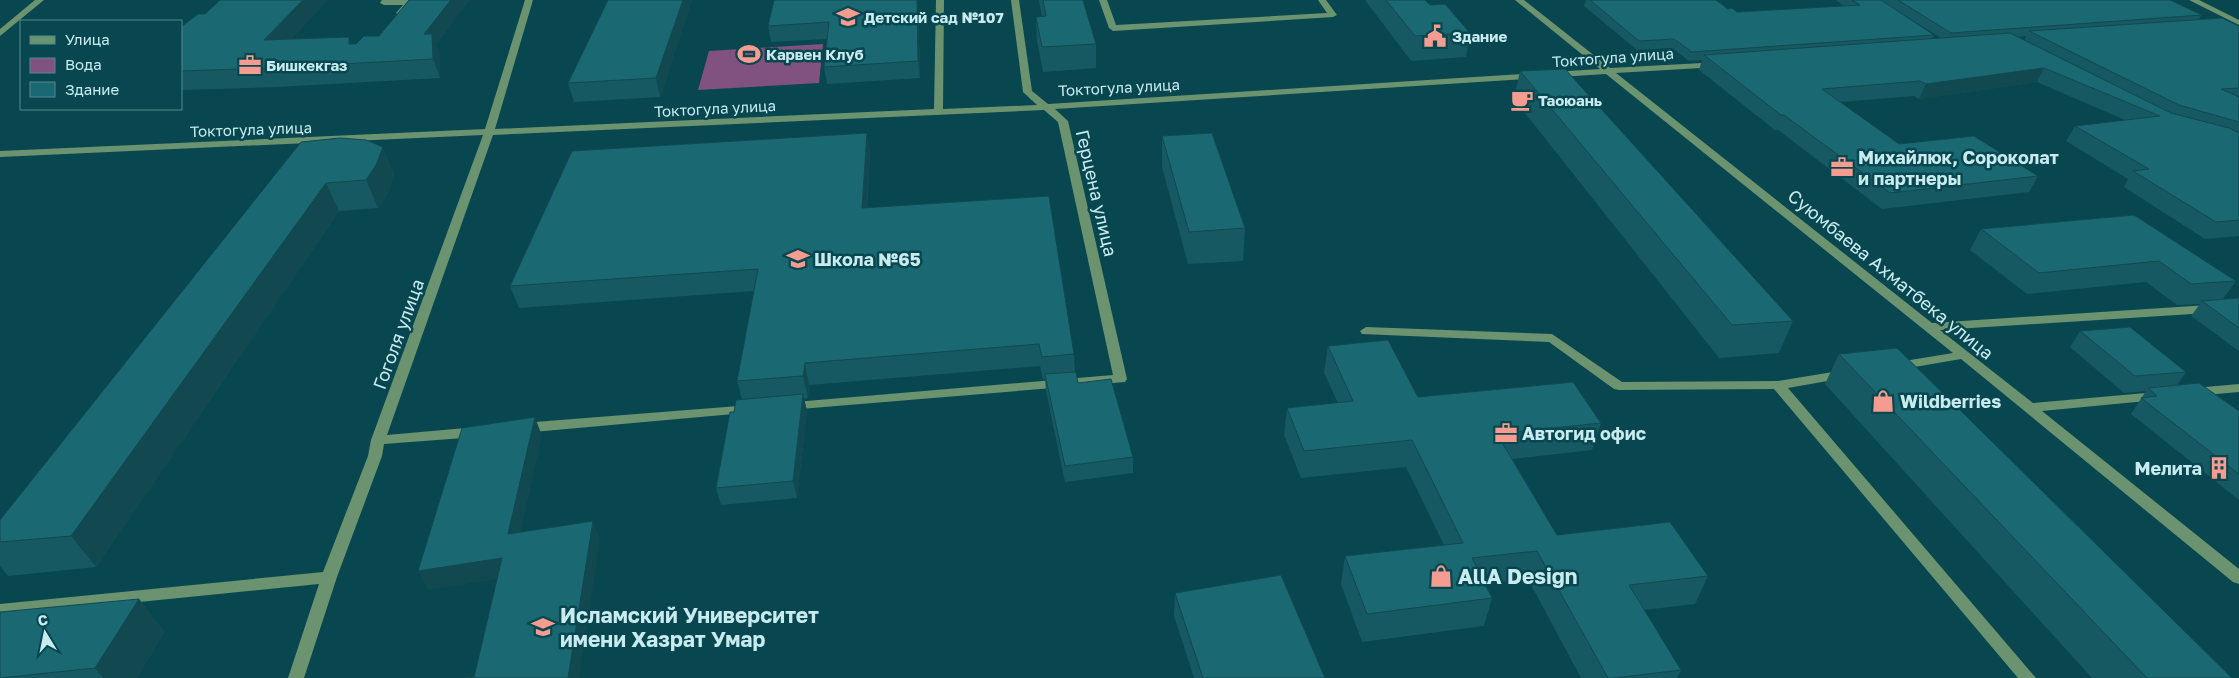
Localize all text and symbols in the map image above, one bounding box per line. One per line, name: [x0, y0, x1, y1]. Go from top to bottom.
school or university icon: Детский сад №107: [835, 4, 861, 30]
place label: Детский сад №107: [864, 8, 1004, 26]
legend: [20, 20, 182, 110]
public building icon: Здание: [1422, 23, 1448, 49]
place label: Здание: [1452, 27, 1507, 45]
text: Улица: [65, 30, 110, 48]
sports icon: Карвен Клуб: [736, 41, 762, 67]
street label: Токтогула улица: [1552, 44, 1674, 70]
place label: Карвен Клуб: [766, 45, 864, 63]
office icon: Бишкекгаз: [237, 52, 263, 78]
text: Вода: [65, 55, 102, 73]
place label: Бишкекгаз: [266, 56, 347, 74]
street label: Токтогула улица: [1058, 75, 1180, 99]
text: Здание: [65, 80, 119, 98]
cafe icon: Таоюань: [1509, 87, 1535, 113]
place label: Таоюань: [1538, 91, 1602, 109]
street label: Токтогула улица: [654, 96, 776, 120]
street label: Токтогула улица: [190, 118, 312, 140]
street label: Герцена улица: [1072, 127, 1122, 259]
place label: Михайлюк, Сороколат и партнеры: [1858, 146, 2059, 189]
office icon: Михайлюк, Сороколат и партнеры: [1829, 154, 1855, 180]
street label: Суюмбаева Ахматбека улица: [1784, 184, 1998, 364]
school or university icon: Школа №65: [785, 246, 811, 272]
place label: Школа №65: [814, 248, 921, 270]
street label: Гоголя улица: [368, 276, 428, 392]
shop icon: Wildberries: [1870, 388, 1896, 414]
place label: Wildberries: [1900, 390, 2001, 412]
office icon: Автогид офис: [1493, 420, 1519, 446]
place label: Автогид офис: [1522, 422, 1646, 444]
building icon: Мелита: [2206, 455, 2232, 481]
place label: Мелита: [2134, 457, 2202, 479]
shop icon: AllA Design: [1428, 563, 1454, 589]
place label: AllA Design: [1458, 563, 1577, 589]
place label: Исламский Университет имени Хазрат Умар: [560, 602, 819, 652]
north arrow: [20, 608, 70, 658]
text: С: [36, 610, 49, 629]
school or university icon: Исламский Университет имени Хазрат Умар: [530, 614, 556, 640]

